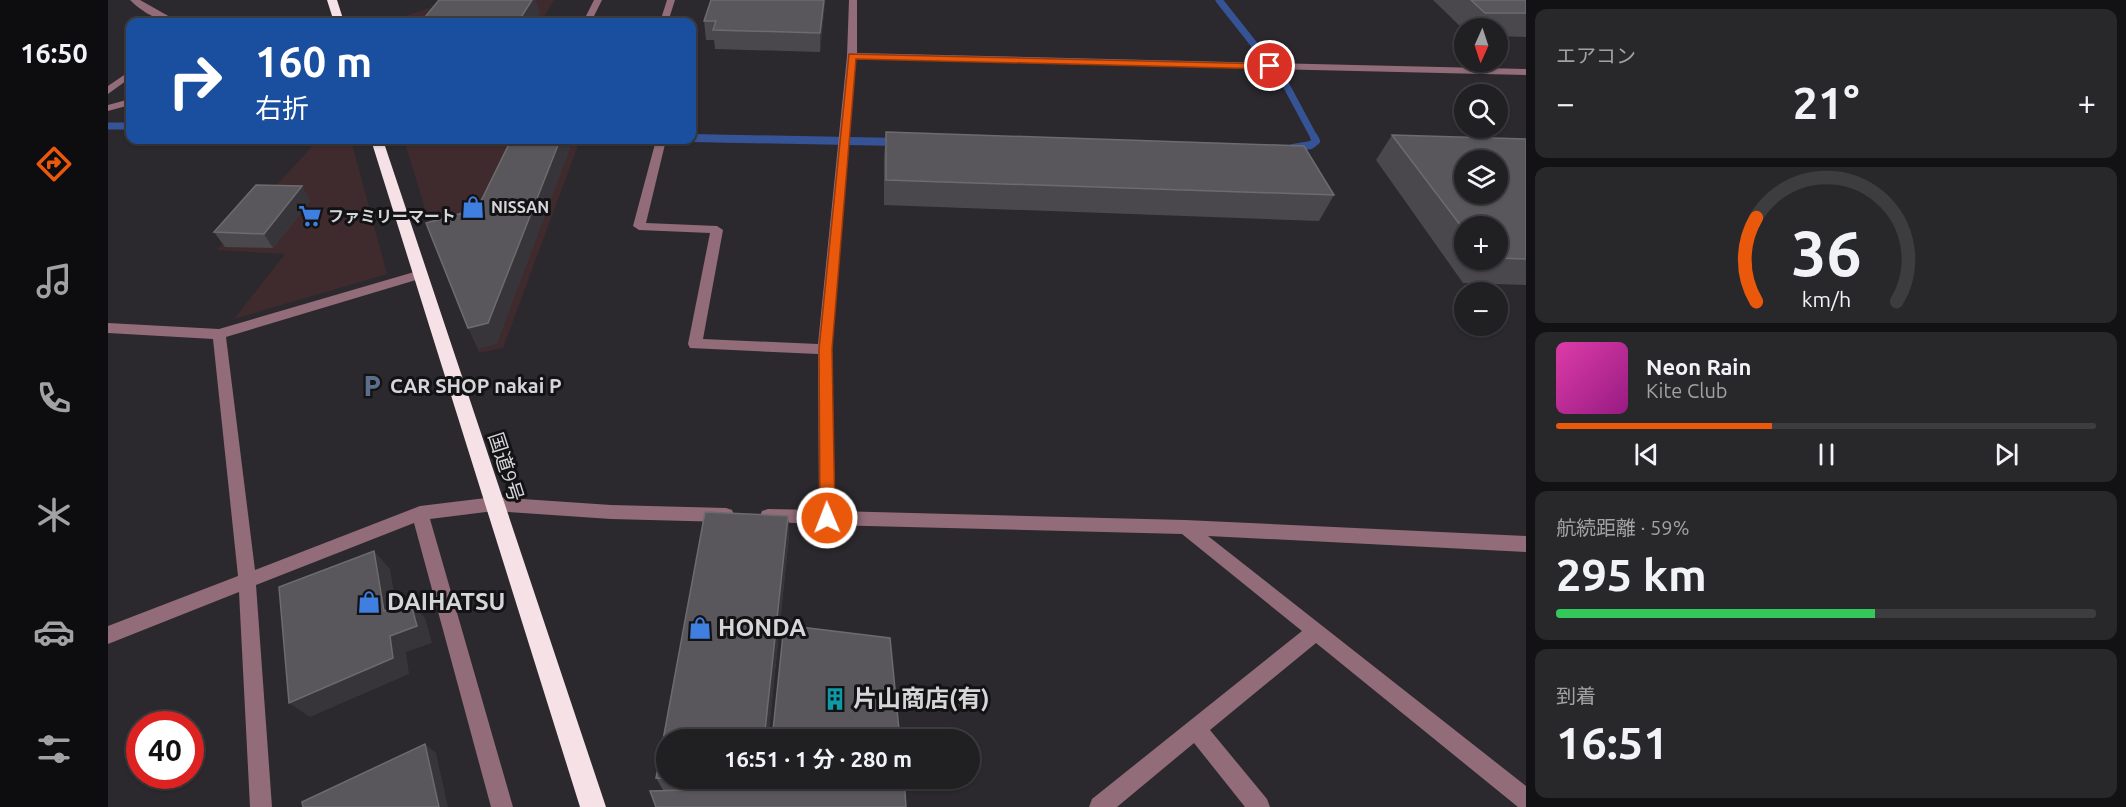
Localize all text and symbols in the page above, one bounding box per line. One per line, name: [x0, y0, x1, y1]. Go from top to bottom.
north arrow: [1454, 18, 1508, 72]
map controls: [1454, 18, 1508, 336]
text: 16:50: [20, 38, 88, 68]
text: 160 m: [255, 38, 372, 85]
pin: [1244, 40, 1295, 91]
icon: right: [156, 42, 234, 120]
text: エアコン: [1556, 44, 1636, 67]
icon: arrive: [1253, 49, 1286, 82]
text: 21°: [1793, 77, 1859, 128]
button: search: [1454, 84, 1508, 138]
text: −: [1556, 84, 1575, 121]
text: +: [2077, 84, 2096, 121]
text: 右折: [255, 93, 309, 123]
icon: directions: [33, 143, 75, 185]
button: layers: [1454, 150, 1508, 204]
shop icon: NISSAN: [460, 194, 486, 220]
place label: NISSAN: [491, 198, 549, 216]
supermarket icon: ファミリーマート: [297, 203, 323, 229]
place label: ファミリーマート: [328, 207, 456, 225]
button: +: [1454, 216, 1508, 270]
text: 36: [1791, 218, 1861, 288]
icon: music: [33, 260, 75, 302]
button: −: [1454, 282, 1508, 336]
text: km/h: [1801, 288, 1851, 312]
text: Neon Rain: [1646, 354, 1751, 379]
parking icon: CAR SHOP nakai P: [359, 373, 385, 399]
place label: CAR SHOP nakai P: [390, 374, 562, 397]
icon: phone: [33, 377, 75, 419]
text: Kite Club: [1646, 379, 1728, 402]
street label: 国道9号: [485, 429, 528, 504]
icon: previous: [1630, 438, 1663, 471]
icon: pause: [1810, 438, 1843, 471]
icon: next: [1990, 438, 2023, 471]
position arrow: [795, 486, 859, 550]
icon: climate: [33, 494, 75, 536]
text: 航続距離 · 59%: [1556, 516, 1689, 539]
text: 295 km: [1556, 549, 1707, 600]
place label: DAIHATSU: [387, 588, 505, 615]
shop icon: DAIHATSU: [356, 589, 382, 615]
icon: car: [33, 611, 75, 653]
place label: HONDA: [718, 614, 806, 641]
shop icon: HONDA: [687, 615, 713, 641]
text: 到着: [1556, 684, 1596, 707]
place label: 片山商店(有): [853, 685, 990, 712]
building icon: 片山商店(有): [822, 686, 848, 712]
speed limit sign: 40: [126, 711, 204, 789]
text: 16:51: [1556, 717, 1669, 768]
icon: filters: [33, 728, 75, 770]
text: 16:51 · 1 分 · 280 m: [724, 746, 912, 771]

